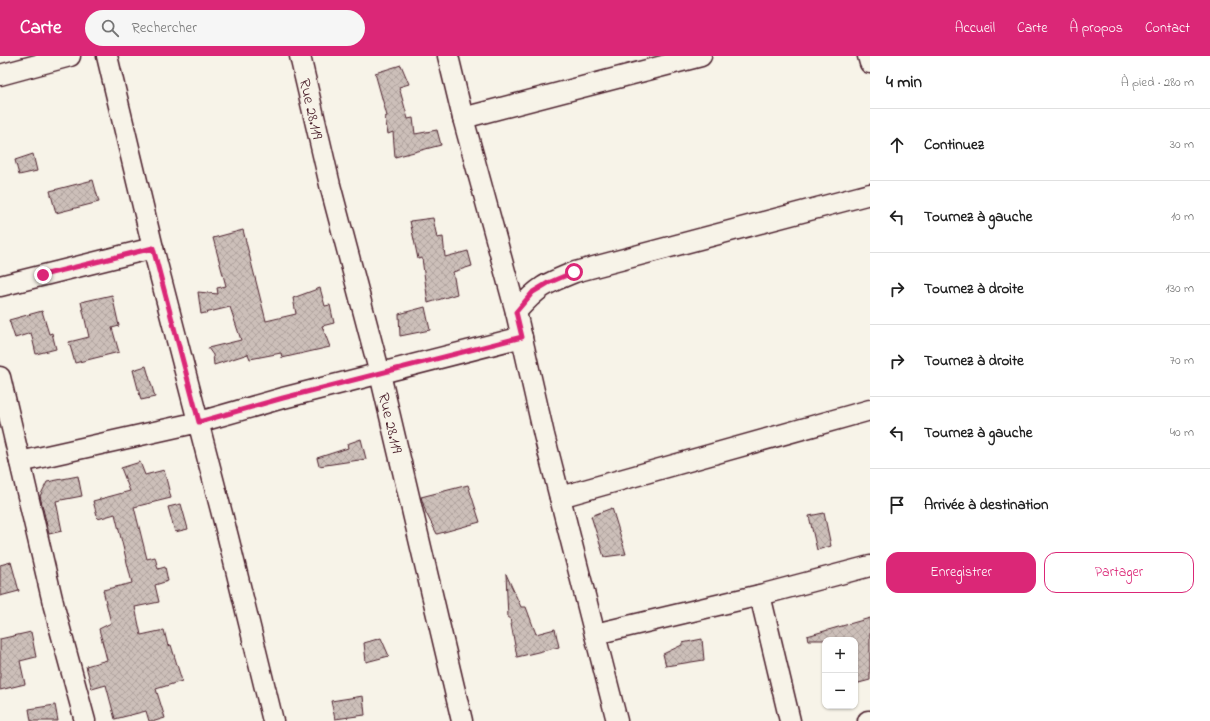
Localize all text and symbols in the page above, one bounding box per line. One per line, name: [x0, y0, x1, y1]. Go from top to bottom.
search box: [85, 10, 365, 46]
text: Carte: [20, 15, 61, 42]
icon: search: [99, 17, 121, 39]
text: Rechercher: [131, 17, 197, 39]
text: Accueil: [955, 18, 995, 39]
text: Carte: [1017, 18, 1048, 39]
text: À propos: [1070, 18, 1123, 39]
text: Contact: [1145, 18, 1190, 39]
text: 4 min: [886, 70, 922, 95]
text: À pied · 280 m: [1121, 73, 1194, 92]
street label: Rue 28.119: [292, 76, 329, 142]
icon: ahead: [886, 134, 908, 156]
text: Continuez: [924, 134, 984, 156]
text: 30 m: [1170, 135, 1194, 154]
icon: left: [886, 206, 908, 228]
text: Tournez à gauche: [924, 206, 1032, 228]
text: 10 m: [1171, 207, 1194, 226]
route start: [565, 263, 583, 281]
route end: [34, 266, 52, 284]
icon: right: [886, 278, 908, 300]
text: Tournez à droite: [924, 278, 1024, 300]
text: 130 m: [1166, 279, 1194, 298]
icon: right: [886, 350, 908, 372]
text: Tournez à droite: [924, 350, 1024, 372]
text: 70 m: [1170, 351, 1194, 370]
street label: Rue 28.119: [371, 391, 408, 456]
icon: left: [886, 422, 908, 444]
text: Tournez à gauche: [924, 422, 1032, 444]
text: 40 m: [1170, 423, 1194, 442]
icon: arrive: [886, 494, 908, 516]
text: Arrivée à destination: [924, 494, 1049, 516]
button: Enregistrer: [886, 552, 1036, 593]
button: Partager: [1044, 552, 1194, 593]
map controls: [822, 637, 858, 709]
button: +: [822, 637, 858, 673]
button: −: [822, 673, 858, 709]

